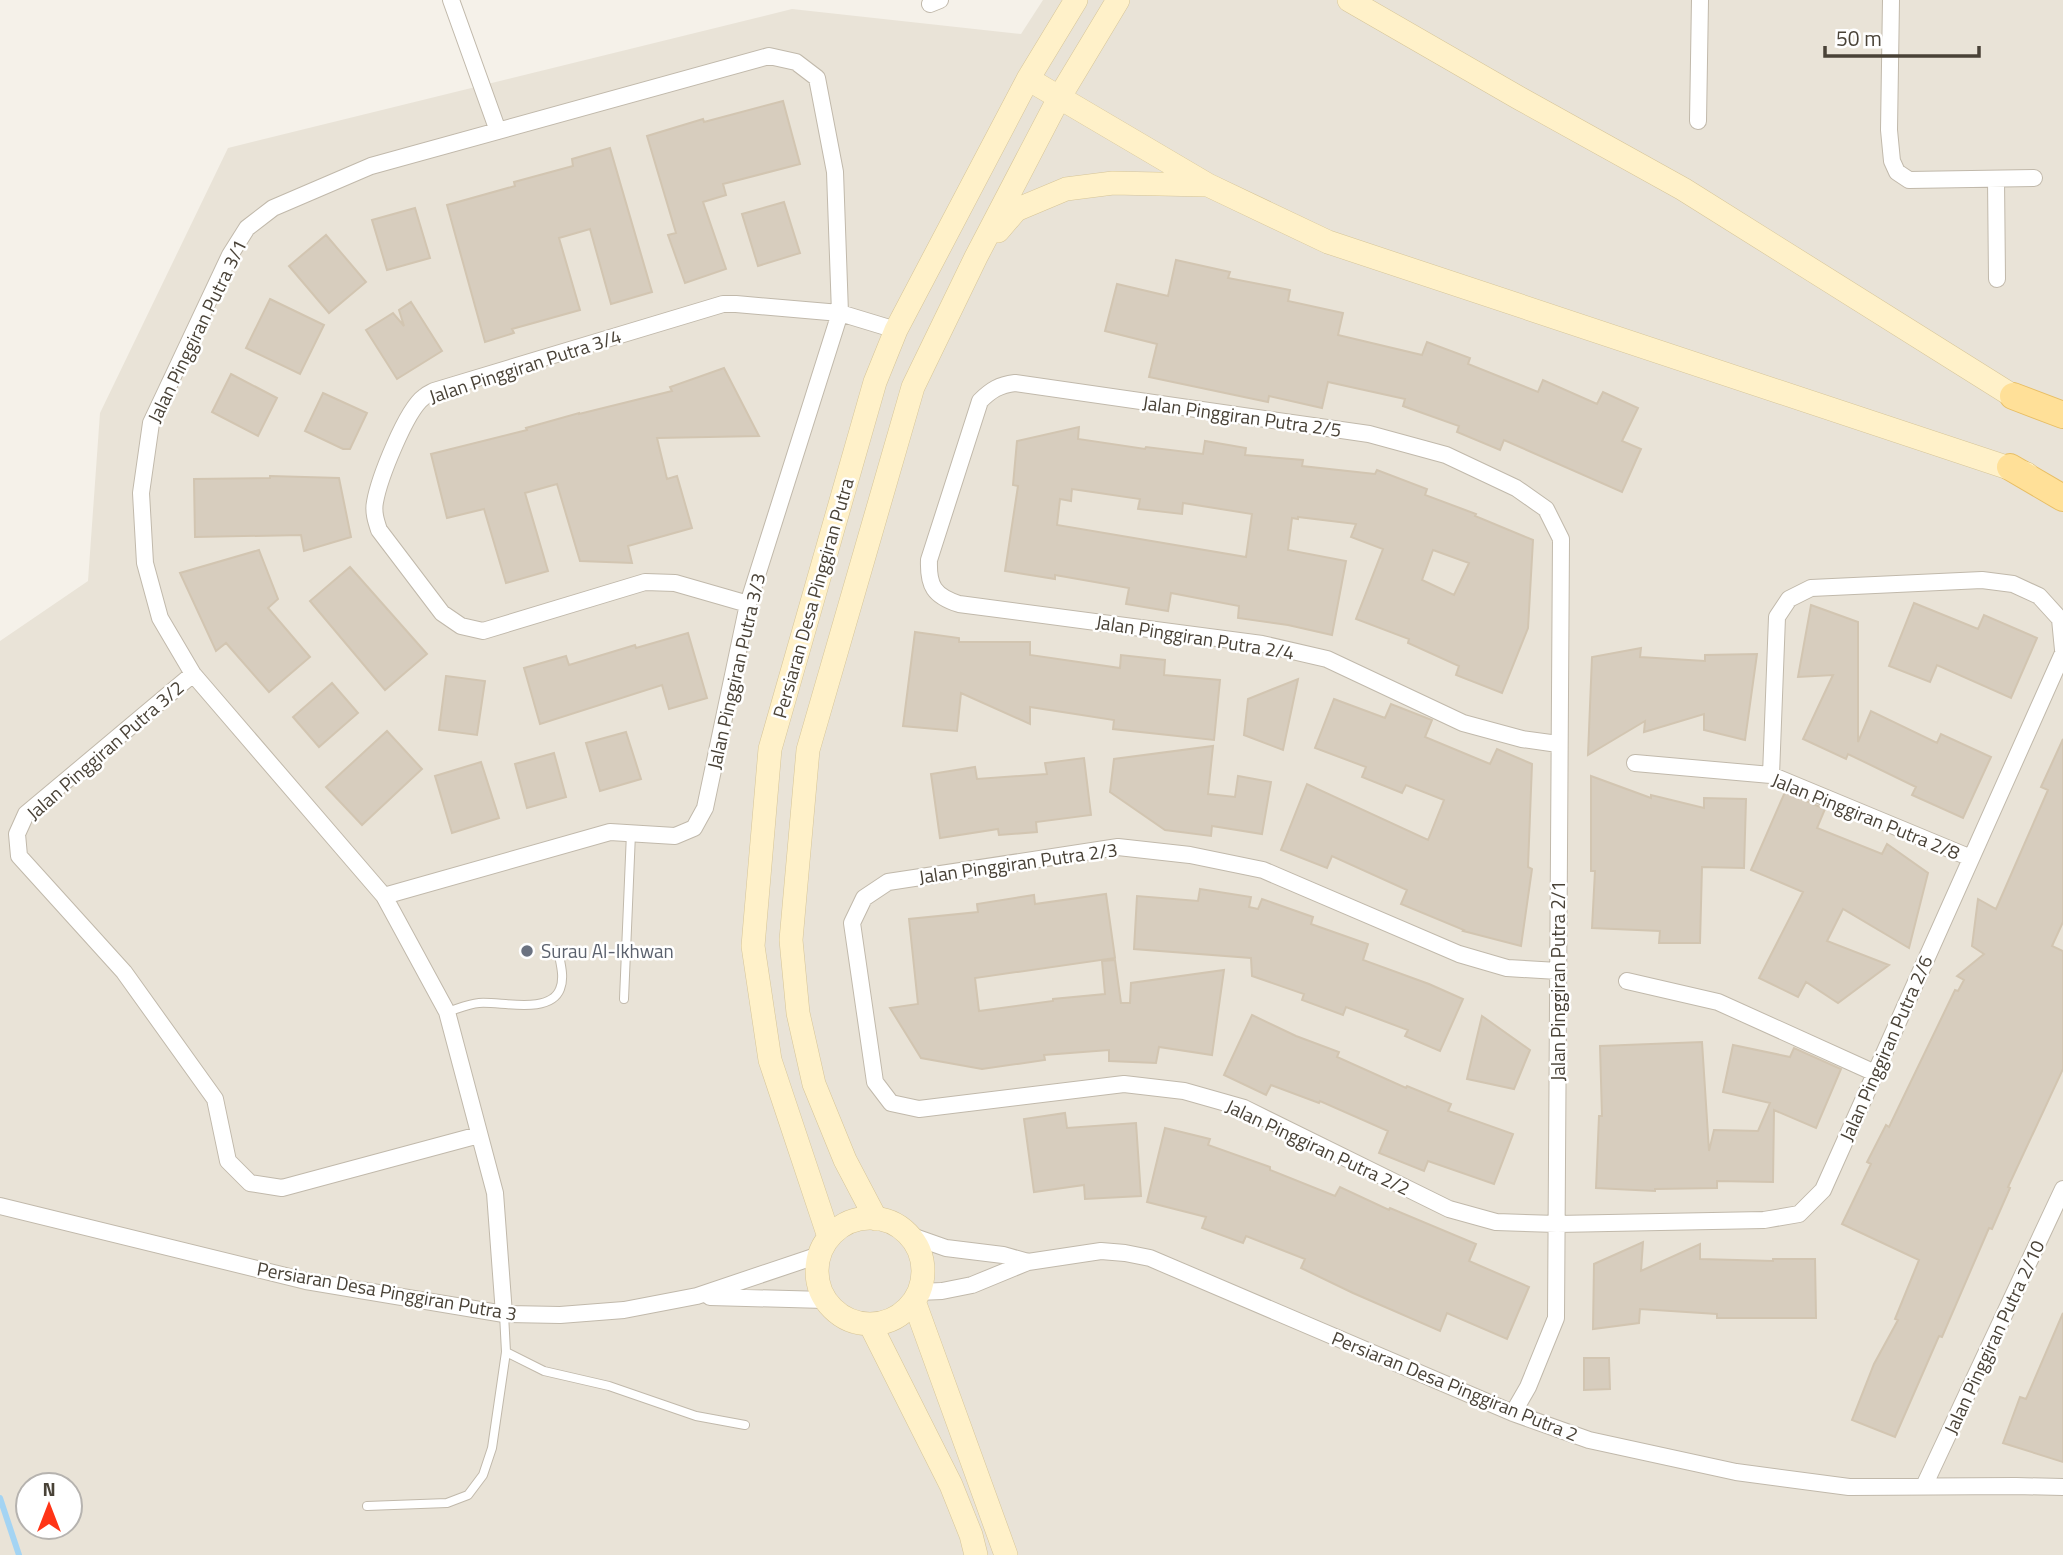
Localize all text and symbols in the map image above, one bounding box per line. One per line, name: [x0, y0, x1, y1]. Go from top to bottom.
scale bar: [1825, 14, 1979, 58]
text: 50 m: [1836, 22, 1882, 54]
street label: Jalan Pinggiran Putra 3/1: [140, 234, 254, 427]
street label: Jalan Pinggiran Putra 3/4: [425, 321, 625, 410]
street label: Jalan Pinggiran Putra 2/5: [1141, 387, 1343, 444]
street label: Persiaran Desa Pinggiran Putra: [764, 474, 861, 721]
street label: Jalan Pinggiran Putra 3/3: [699, 570, 772, 772]
street label: Jalan Pinggiran Putra 2/4: [1094, 607, 1296, 667]
street label: Jalan Pinggiran Putra 3/2: [19, 673, 190, 826]
street label: Jalan Pinggiran Putra 2/8: [1768, 765, 1965, 867]
street label: Jalan Pinggiran Putra 2/3: [917, 834, 1119, 891]
street label: Jalan Pinggiran Putra 2/1: [1543, 881, 1572, 1081]
place label: Surau Al-Ikhwan: [541, 936, 674, 965]
marker: Surau Al-Ikhwan: [519, 943, 535, 959]
street label: Jalan Pinggiran Putra 2/6: [1832, 950, 1940, 1145]
street label: Jalan Pinggiran Putra 2/2: [1221, 1091, 1415, 1202]
street label: Jalan Pinggiran Putra 2/10: [1936, 1235, 2051, 1439]
street label: Persiaran Desa Pinggiran Putra 3: [255, 1253, 519, 1328]
street label: Persiaran Desa Pinggiran Putra 2: [1328, 1323, 1583, 1448]
north arrow: [14, 1471, 84, 1541]
text: N: [42, 1474, 56, 1503]

